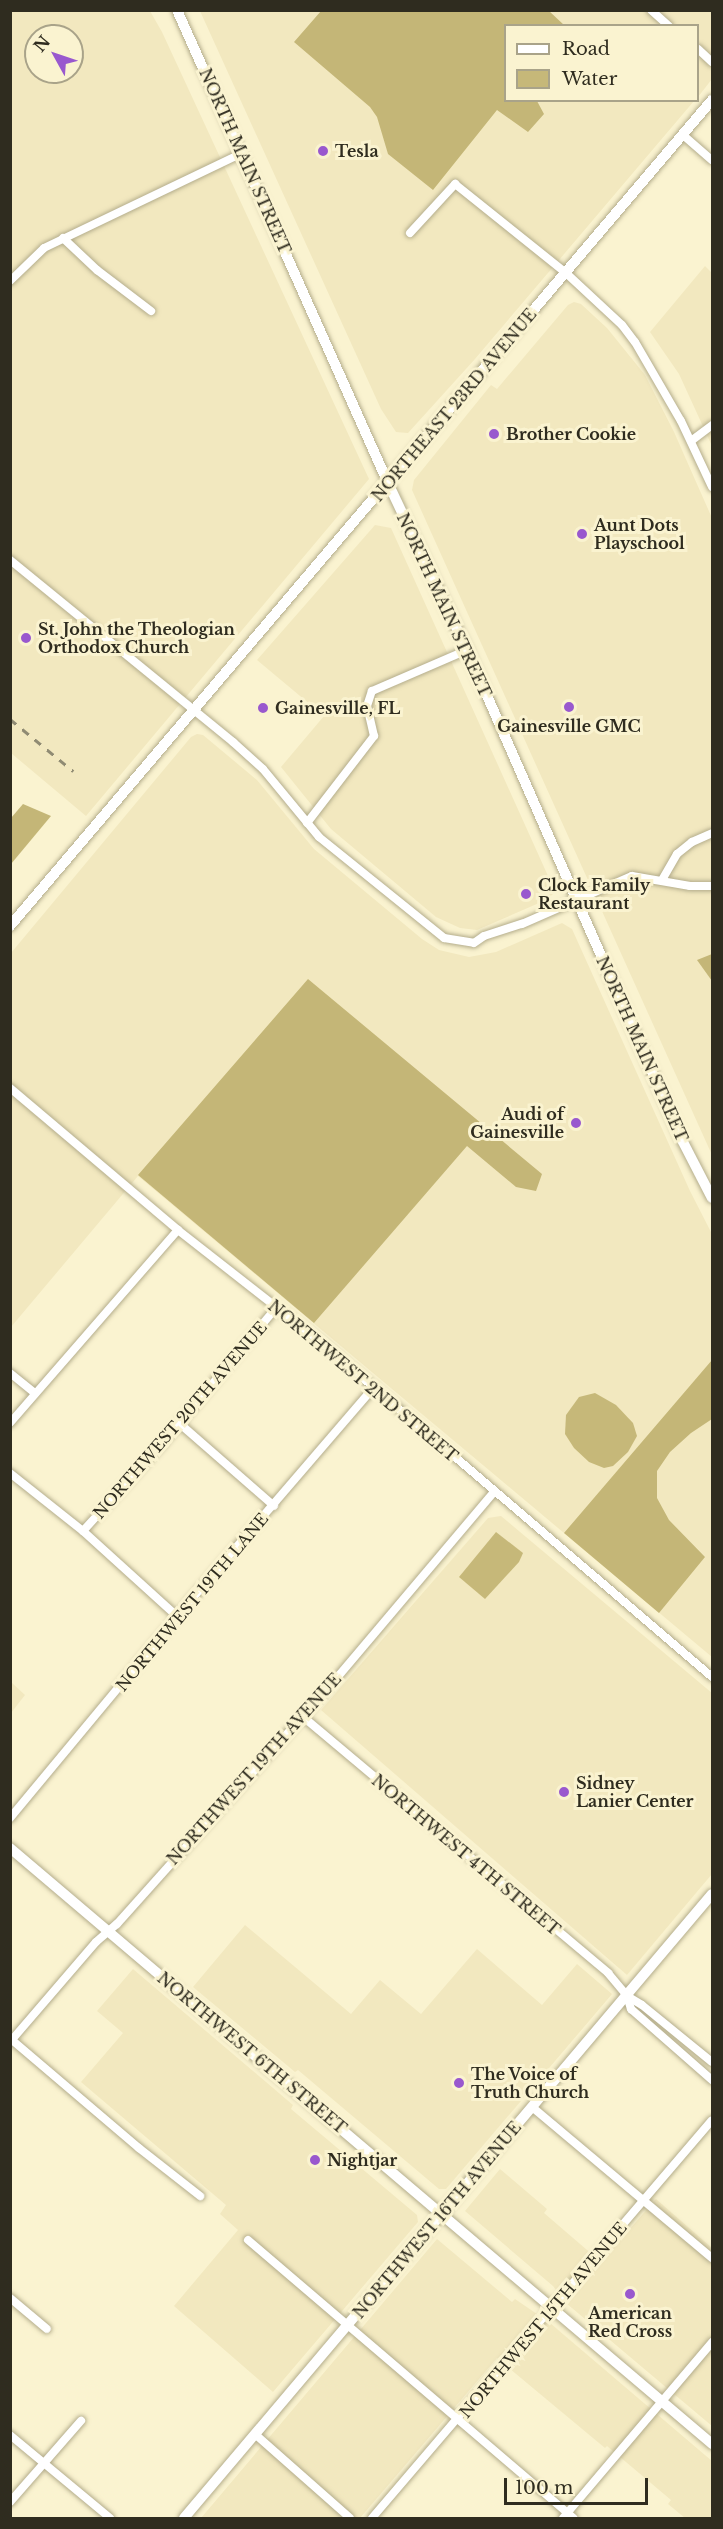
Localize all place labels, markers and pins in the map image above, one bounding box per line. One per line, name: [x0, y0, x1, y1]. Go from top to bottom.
place label: Tesla: [335, 141, 379, 161]
marker: Tesla: [316, 144, 330, 158]
place label: Brother Cookie: [506, 424, 636, 444]
marker: Brother Cookie: [487, 427, 501, 441]
place label: Aunt Dots Playschool: [594, 515, 685, 553]
marker: Aunt Dots Playschool: [575, 527, 589, 541]
place label: St. John the Theologian Orthodox Church: [38, 619, 235, 657]
marker: St. John the Theologian Orthodox Church: [19, 631, 33, 645]
place label: Gainesville, FL: [275, 698, 400, 718]
marker: Gainesville GMC: [562, 700, 576, 714]
marker: Gainesville, FL: [256, 701, 270, 715]
place label: Gainesville GMC: [497, 716, 641, 736]
place label: Clock Family Restaurant: [538, 875, 650, 913]
marker: Clock Family Restaurant: [519, 887, 533, 901]
place label: Audi of Gainesville: [470, 1104, 564, 1142]
marker: Audi of Gainesville: [569, 1116, 583, 1130]
place label: Sidney Lanier Center: [576, 1773, 694, 1811]
marker: Sidney Lanier Center: [557, 1785, 571, 1799]
place label: The Voice of Truth Church: [471, 2064, 589, 2102]
marker: The Voice of Truth Church: [452, 2076, 466, 2090]
place label: Nightjar: [327, 2150, 397, 2170]
marker: Nightjar: [308, 2153, 322, 2167]
marker: American Red Cross: [623, 2287, 637, 2301]
place label: American Red Cross: [588, 2303, 672, 2341]

